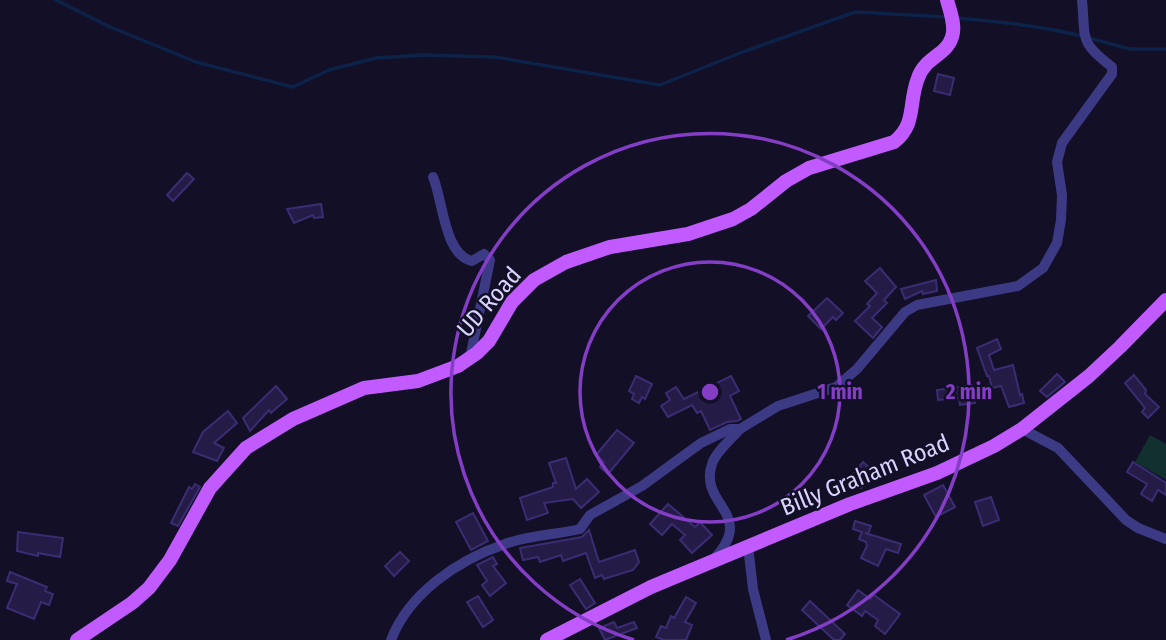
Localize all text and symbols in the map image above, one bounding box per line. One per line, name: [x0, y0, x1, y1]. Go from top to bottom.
street label: UD Road: [451, 261, 527, 343]
text: 1 min: [817, 379, 863, 405]
text: 2 min: [945, 379, 992, 405]
centre of rings: [698, 380, 722, 404]
street label: Billy Graham Road: [777, 428, 953, 522]

